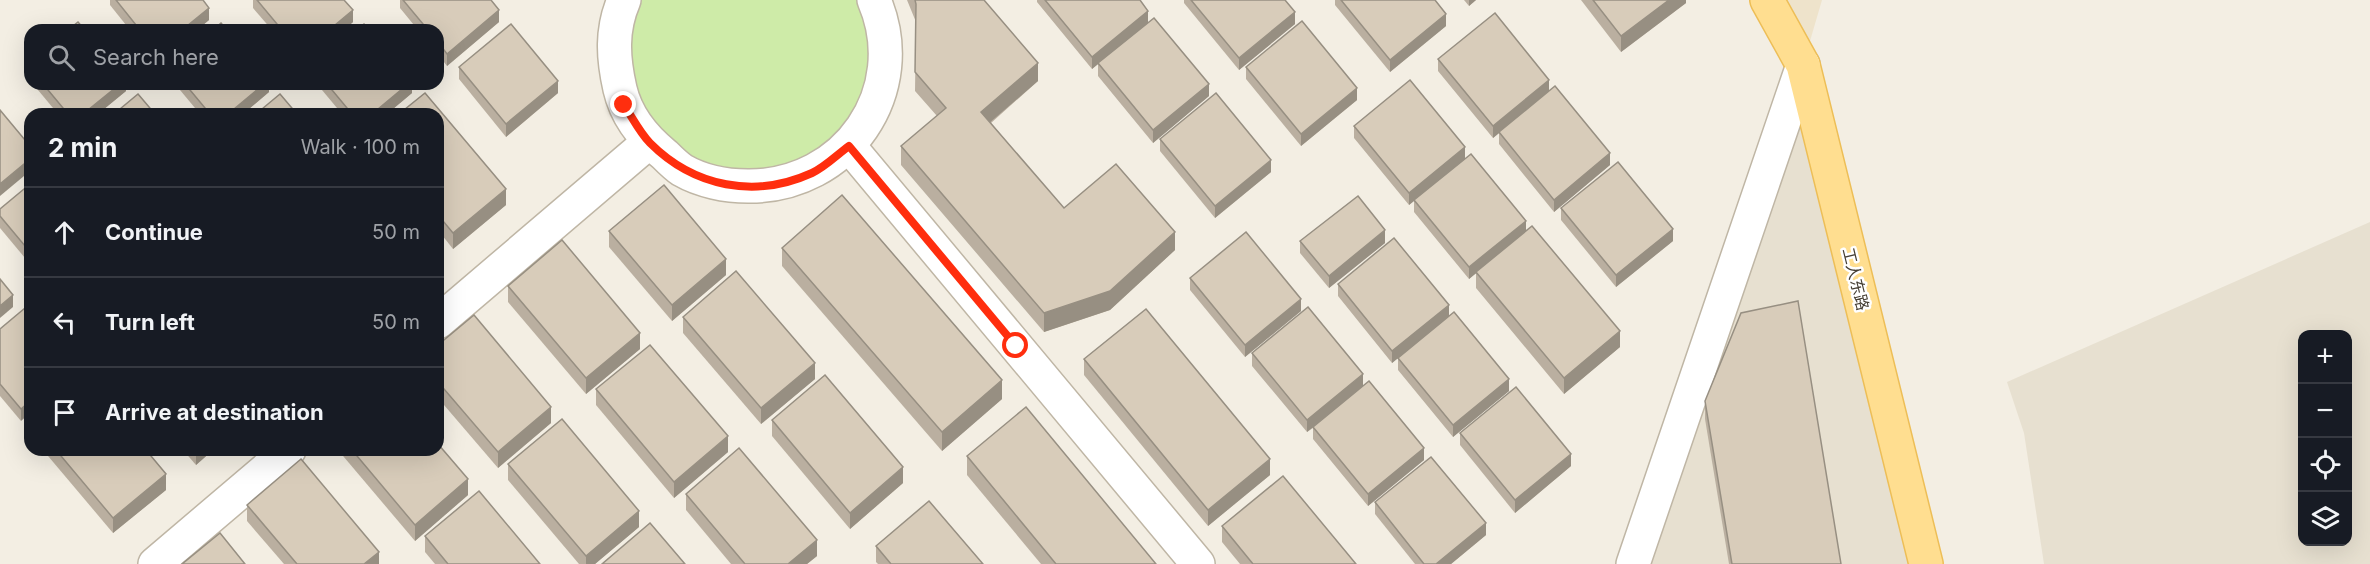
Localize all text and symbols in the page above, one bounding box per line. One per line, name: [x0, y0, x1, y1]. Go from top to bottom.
search box: [24, 24, 444, 90]
icon: search: [45, 41, 78, 74]
text: Search here: [93, 44, 219, 70]
route end: [610, 91, 636, 117]
text: 2 min: [48, 132, 118, 163]
text: Walk · 100 m: [301, 135, 420, 159]
icon: ahead: [48, 216, 81, 249]
text: Continue: [105, 219, 203, 245]
text: 50 m: [372, 220, 420, 244]
street label: 工人东路: [1839, 246, 1873, 312]
icon: left: [48, 306, 81, 339]
text: Turn left: [105, 309, 195, 335]
text: 50 m: [372, 310, 420, 334]
map controls: [2298, 330, 2352, 546]
button: +: [2298, 330, 2352, 384]
route start: [1002, 332, 1028, 358]
button: −: [2298, 384, 2352, 438]
icon: arrive: [48, 396, 81, 429]
text: Arrive at destination: [105, 399, 324, 425]
button: locate: [2298, 438, 2352, 492]
button: layers: [2298, 492, 2352, 546]

